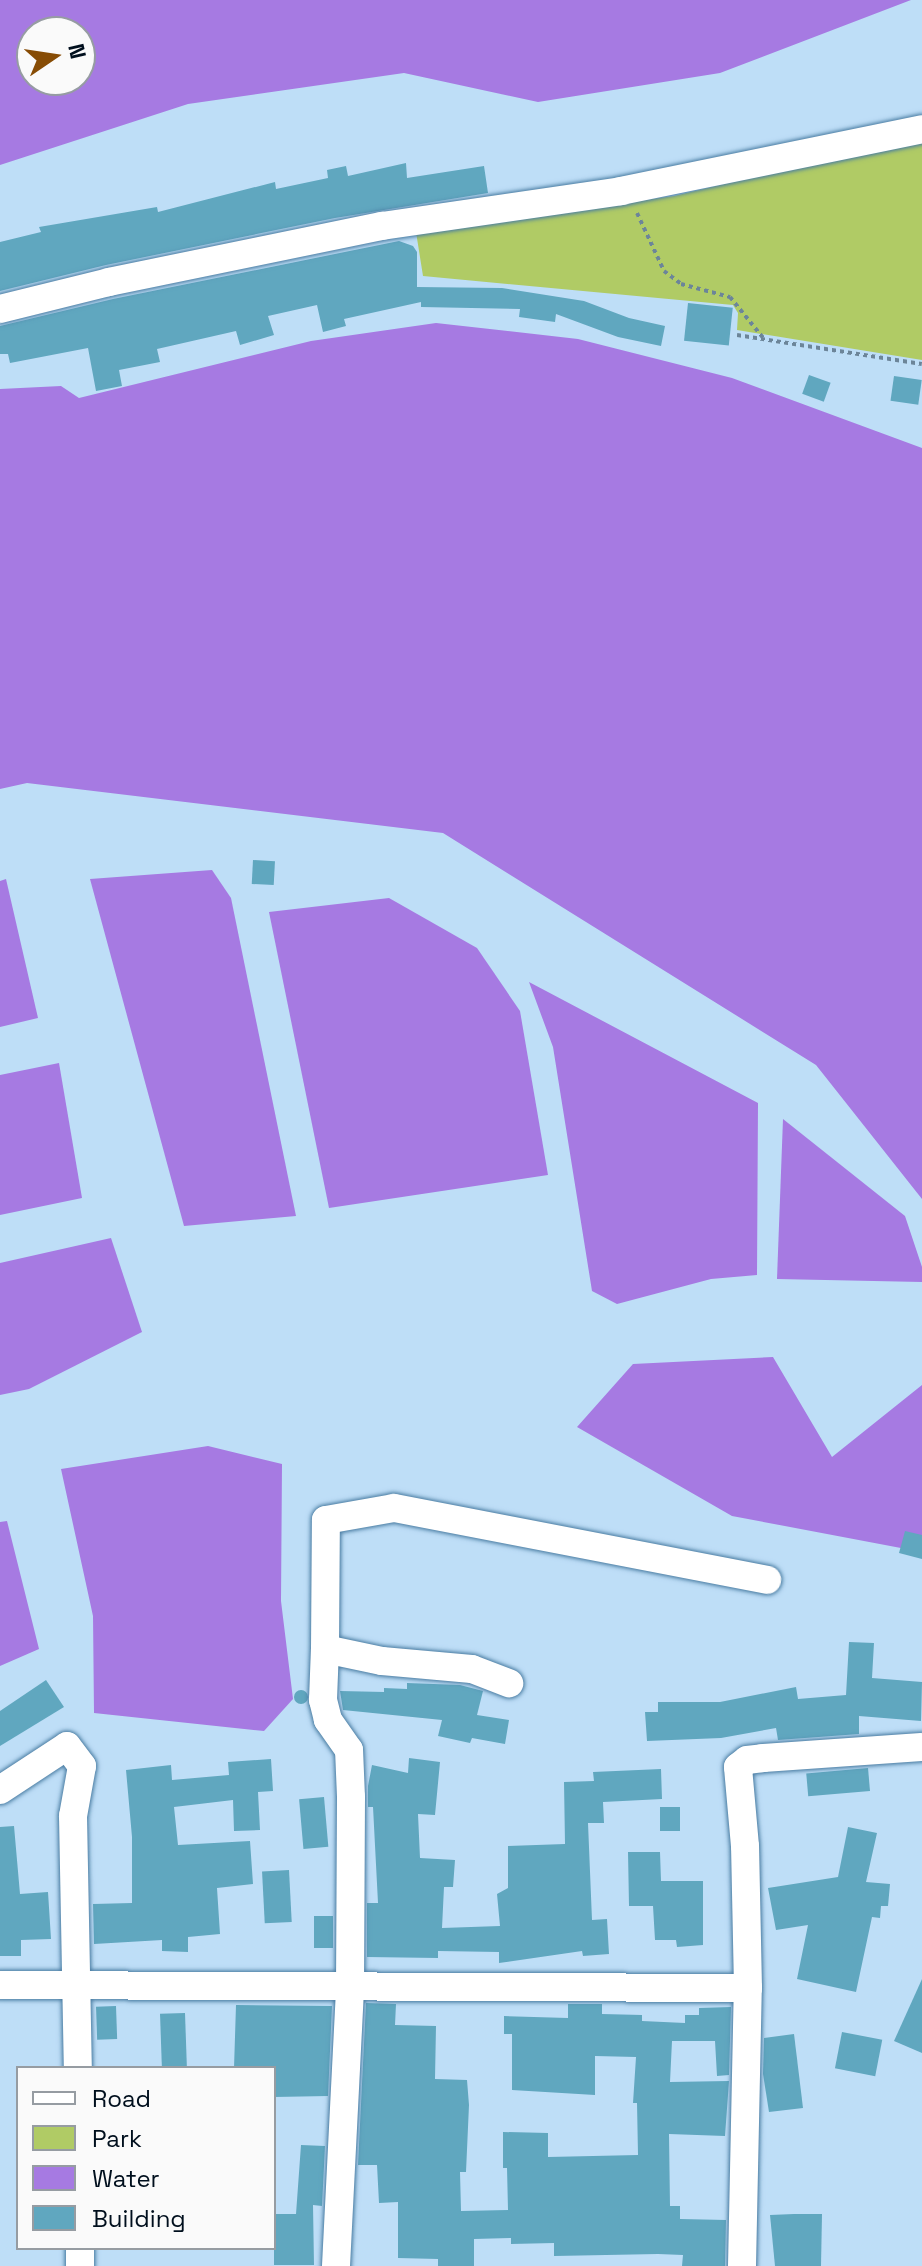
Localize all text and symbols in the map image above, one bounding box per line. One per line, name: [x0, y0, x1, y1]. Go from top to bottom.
north arrow: [16, 16, 96, 96]
text: N: [62, 41, 93, 61]
legend: [16, 2066, 276, 2250]
text: Road: [92, 2083, 151, 2114]
text: Park: [92, 2123, 142, 2154]
text: Water: [92, 2163, 160, 2194]
text: Building: [92, 2203, 186, 2234]

